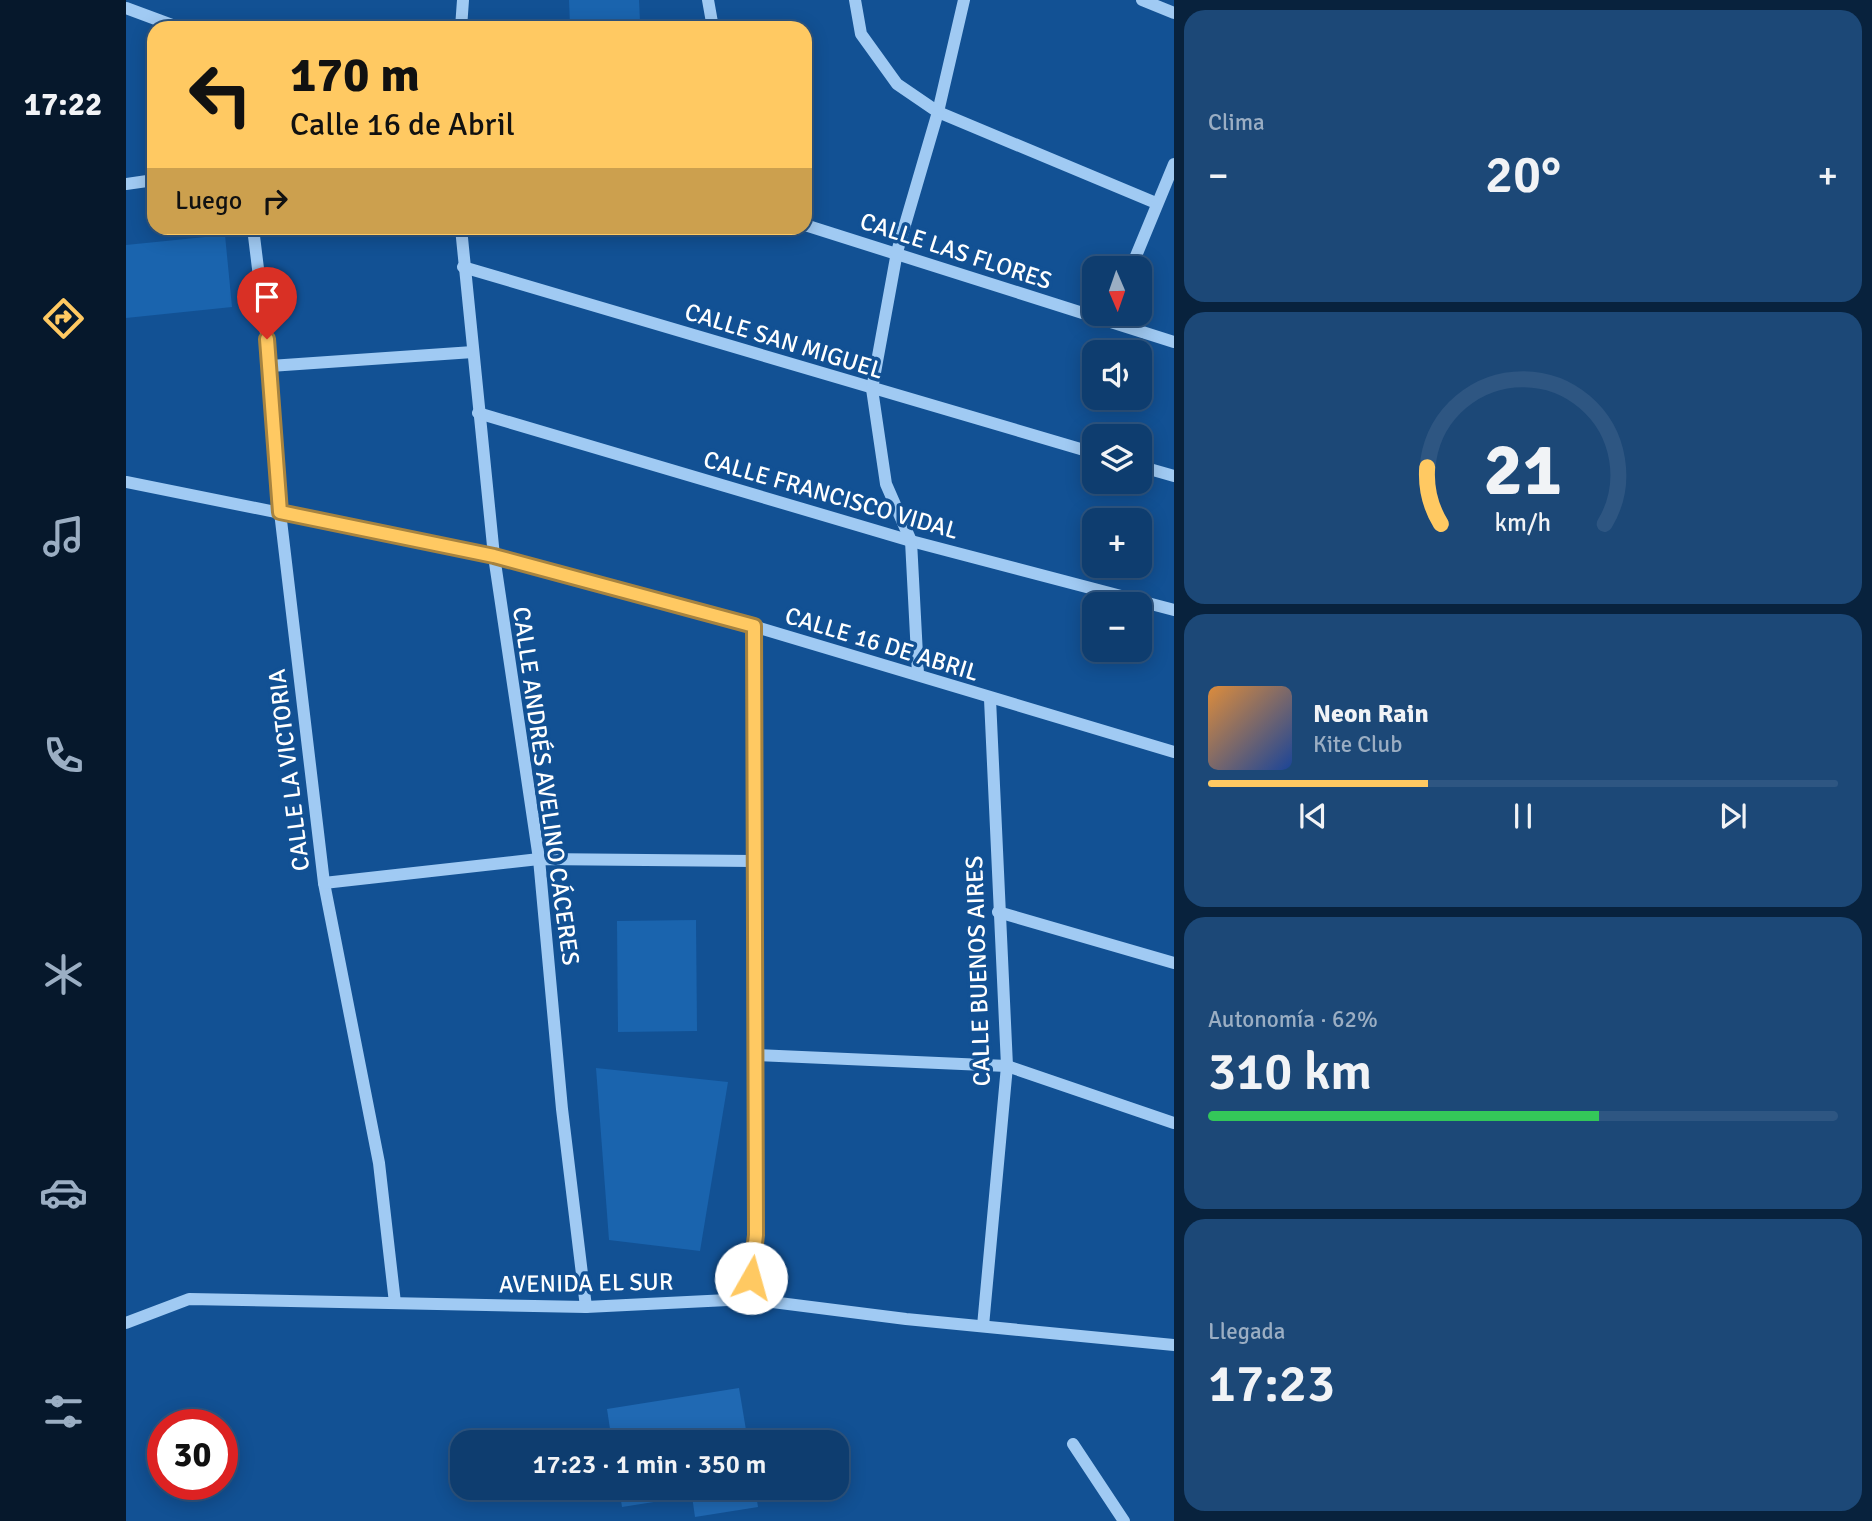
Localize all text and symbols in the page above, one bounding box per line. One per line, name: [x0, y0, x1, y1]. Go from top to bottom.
text: 170 m: [290, 45, 420, 105]
icon: left: [175, 49, 266, 140]
text: 17:22: [24, 85, 102, 124]
text: Calle 16 de Abril: [290, 105, 515, 144]
text: Clima: [1208, 108, 1265, 137]
text: 20°: [1485, 143, 1561, 207]
text: −: [1208, 152, 1229, 199]
text: +: [1817, 152, 1838, 199]
icon: right: [256, 182, 294, 220]
text: Luego: [175, 185, 242, 217]
street label: CALLE LAS FLORES: [856, 206, 1056, 296]
north arrow: [1082, 256, 1152, 326]
map controls: [1082, 256, 1152, 662]
pin: [237, 267, 297, 339]
icon: arrive: [248, 278, 286, 316]
icon: directions: [39, 294, 88, 343]
street label: CALLE SAN MIGUEL: [681, 297, 887, 385]
button: sound: [1082, 340, 1152, 410]
button: layers: [1082, 424, 1152, 494]
text: 21: [1484, 427, 1562, 516]
street label: CALLE FRANCISCO VIDAL: [700, 444, 962, 546]
text: km/h: [1495, 507, 1551, 538]
button: +: [1082, 508, 1152, 578]
icon: music: [39, 512, 88, 561]
button: −: [1082, 592, 1152, 662]
street label: CALLE 16 DE ABRIL: [781, 600, 983, 688]
street label: CALLE ANDRÉS AVELINO CÁCERES: [506, 605, 586, 967]
street label: CALLE LA VICTORIA: [262, 667, 316, 873]
text: Neon Rain: [1313, 698, 1429, 730]
text: Kite Club: [1313, 730, 1402, 759]
icon: phone: [39, 731, 88, 780]
icon: previous: [1294, 797, 1332, 835]
icon: pause: [1504, 797, 1542, 835]
icon: next: [1714, 797, 1752, 835]
street label: CALLE BUENOS AIRES: [959, 855, 997, 1087]
icon: climate: [39, 950, 88, 999]
text: Autonomía · 62%: [1208, 1005, 1378, 1034]
text: 310 km: [1208, 1040, 1372, 1104]
icon: car: [39, 1168, 88, 1217]
position arrow: [714, 1241, 788, 1315]
street label: AVENIDA EL SUR: [499, 1266, 673, 1300]
text: Llegada: [1208, 1317, 1285, 1346]
text: 17:23: [1208, 1352, 1335, 1416]
icon: filters: [39, 1387, 88, 1436]
speed limit sign: 30: [147, 1409, 238, 1500]
text: 17:23 · 1 min · 350 m: [533, 1449, 766, 1481]

